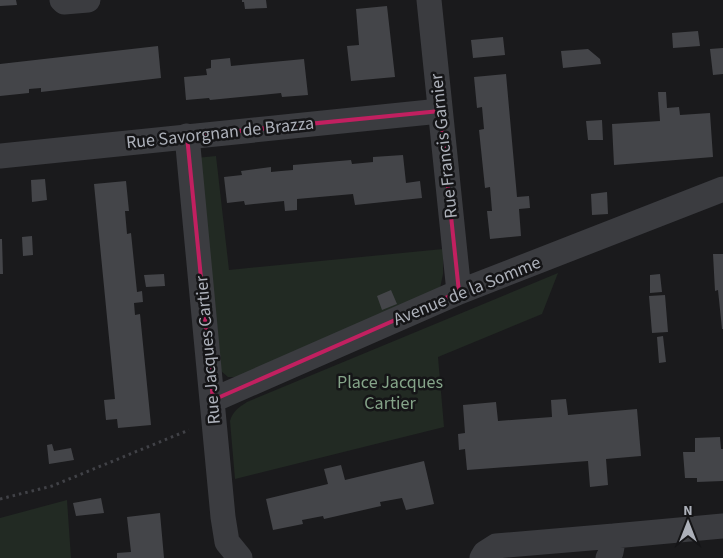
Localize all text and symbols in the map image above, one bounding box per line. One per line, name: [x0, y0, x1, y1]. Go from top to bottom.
street label: Rue Francis Garnier: [424, 72, 464, 220]
street label: Rue Savorgnan de Brazza: [125, 111, 315, 155]
street label: Avenue de la Somme: [390, 250, 545, 332]
street label: Rue Jacques Cartier: [189, 274, 227, 425]
park label: Place Jacques Cartier: [337, 370, 443, 416]
north arrow: [663, 498, 713, 548]
text: N: [683, 501, 693, 521]

